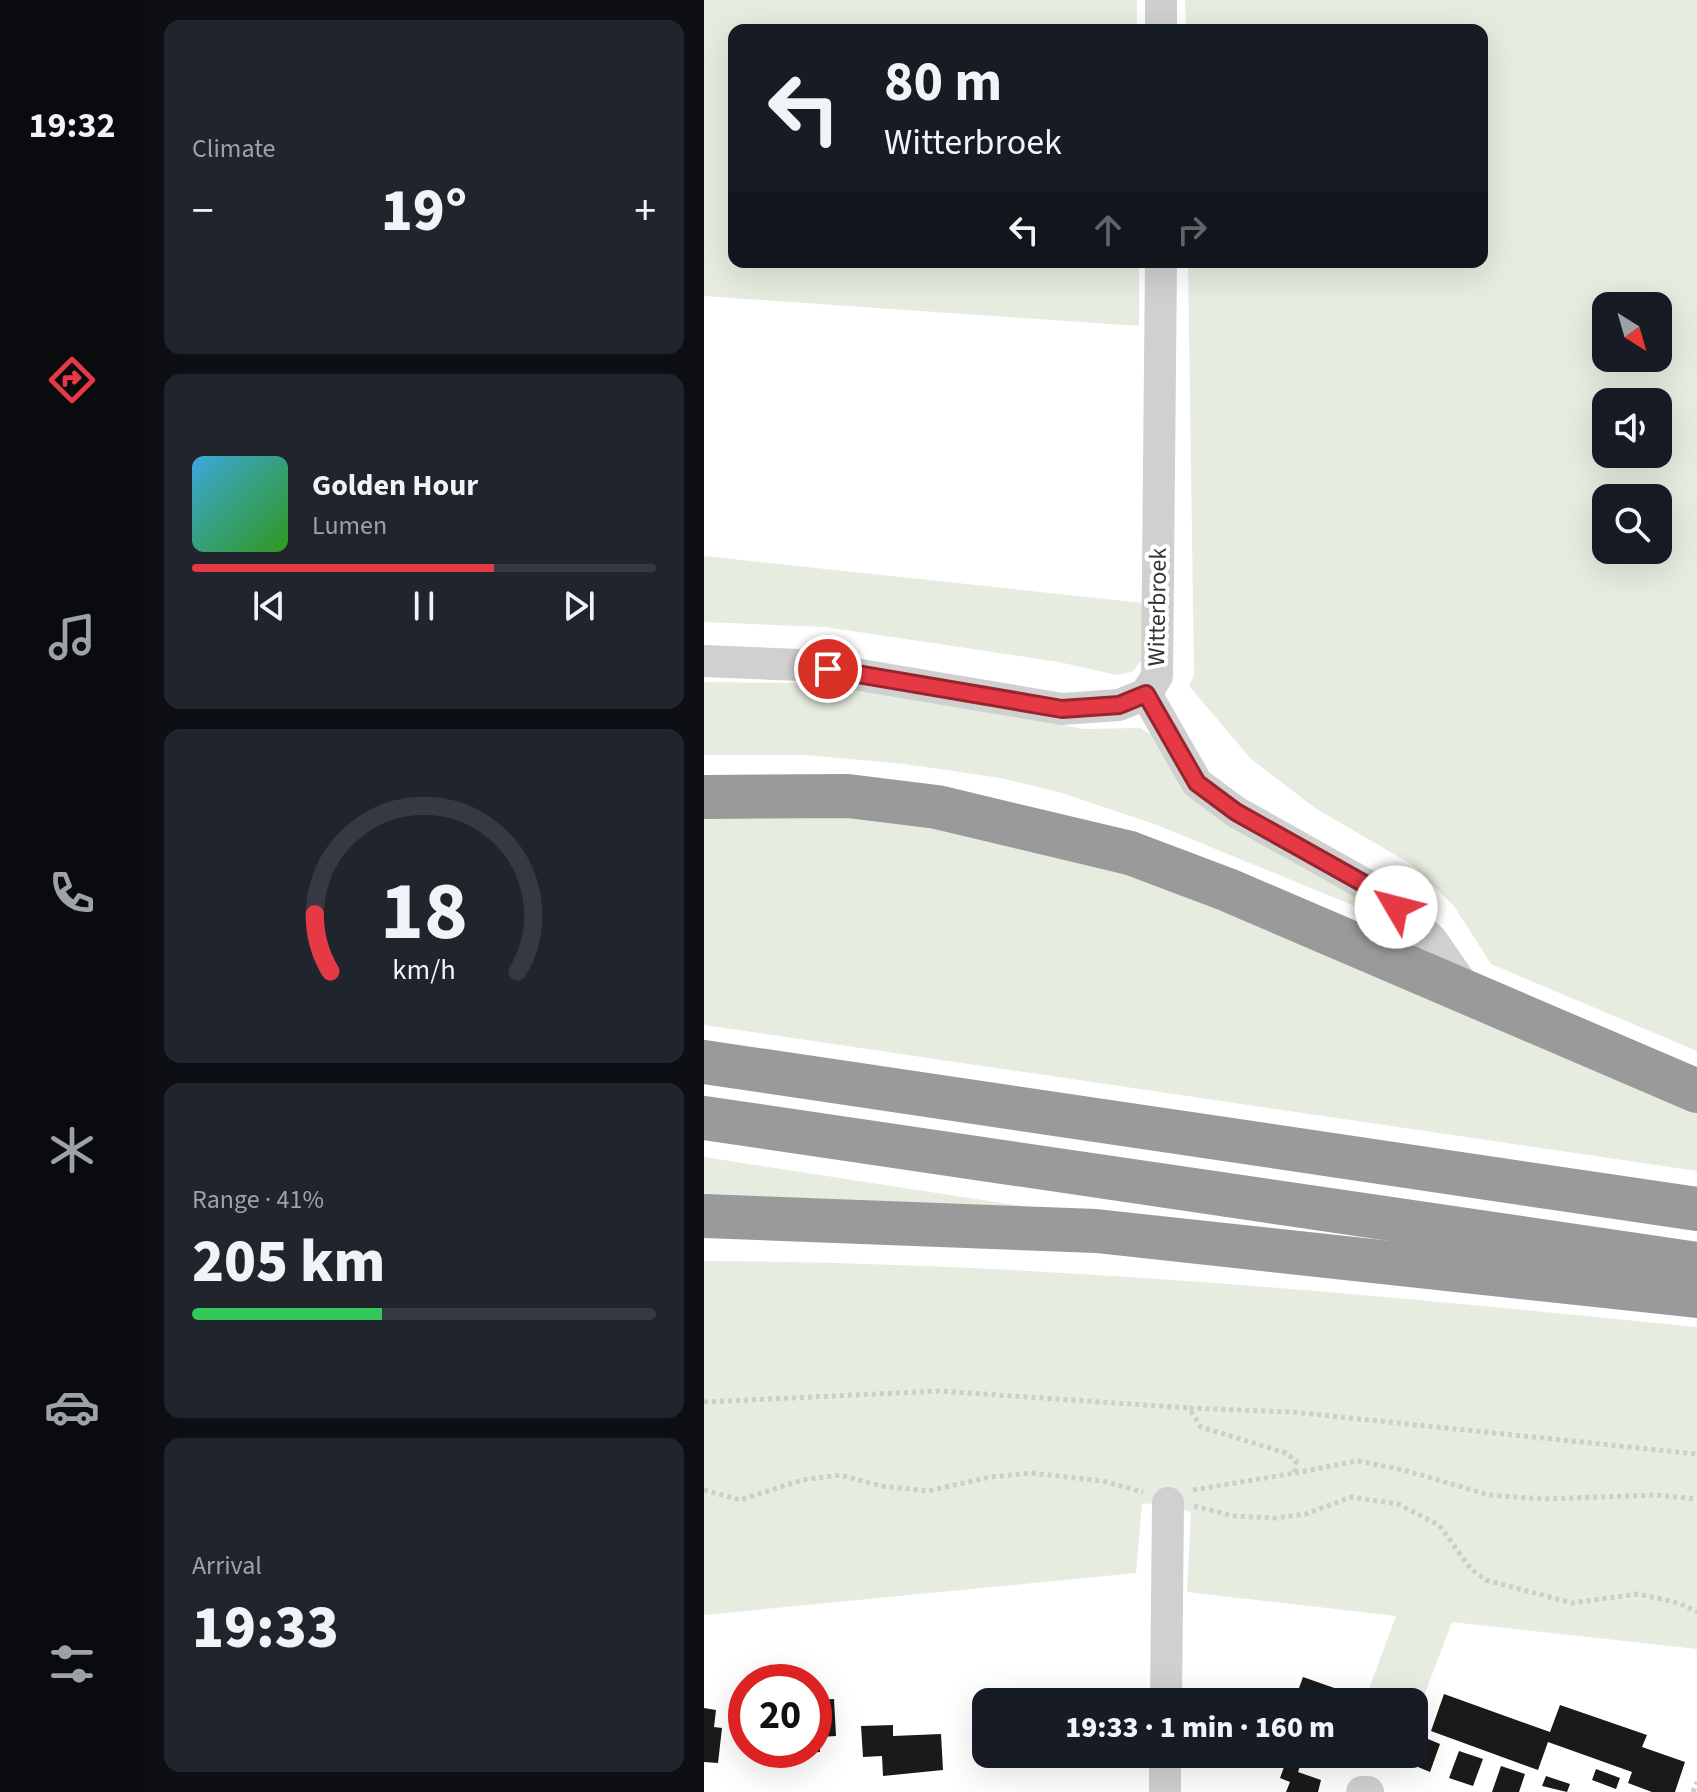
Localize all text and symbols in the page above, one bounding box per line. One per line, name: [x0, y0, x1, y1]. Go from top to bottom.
text: 80 m: [884, 43, 1002, 122]
icon: left: [752, 56, 856, 160]
text: 19:32: [29, 100, 115, 151]
text: Witterbroek: [884, 117, 1062, 168]
text: Climate: [192, 130, 276, 167]
text: 19°: [381, 169, 467, 254]
text: −: [192, 180, 214, 243]
text: +: [634, 180, 656, 243]
icon: left: [1002, 208, 1046, 252]
icon: ahead: [1086, 208, 1130, 252]
icon: right: [1170, 208, 1214, 252]
north arrow: [1592, 292, 1672, 372]
map controls: [1592, 292, 1672, 564]
icon: directions: [44, 352, 100, 408]
button: sound: [1592, 388, 1672, 468]
text: Golden Hour: [312, 464, 478, 507]
button: search: [1592, 484, 1672, 564]
text: Lumen: [312, 507, 387, 544]
street label: Witterbroek: [1139, 547, 1176, 667]
icon: previous: [247, 584, 291, 628]
icon: pause: [402, 584, 446, 628]
icon: next: [557, 584, 601, 628]
icon: music: [44, 609, 100, 665]
pin: [794, 635, 862, 703]
icon: arrive: [806, 647, 850, 691]
text: 18: [380, 853, 468, 971]
icon: phone: [44, 865, 100, 921]
position arrow: [1354, 865, 1438, 949]
text: km/h: [392, 950, 456, 990]
icon: climate: [44, 1122, 100, 1178]
text: Range · 41%: [192, 1181, 324, 1218]
text: 205 km: [192, 1220, 385, 1305]
icon: car: [44, 1379, 100, 1435]
text: Arrival: [192, 1547, 262, 1584]
text: 19:33: [192, 1586, 339, 1671]
icon: filters: [44, 1636, 100, 1692]
speed limit sign: 20: [728, 1664, 832, 1768]
text: 19:33 · 1 min · 160 m: [1065, 1706, 1335, 1749]

